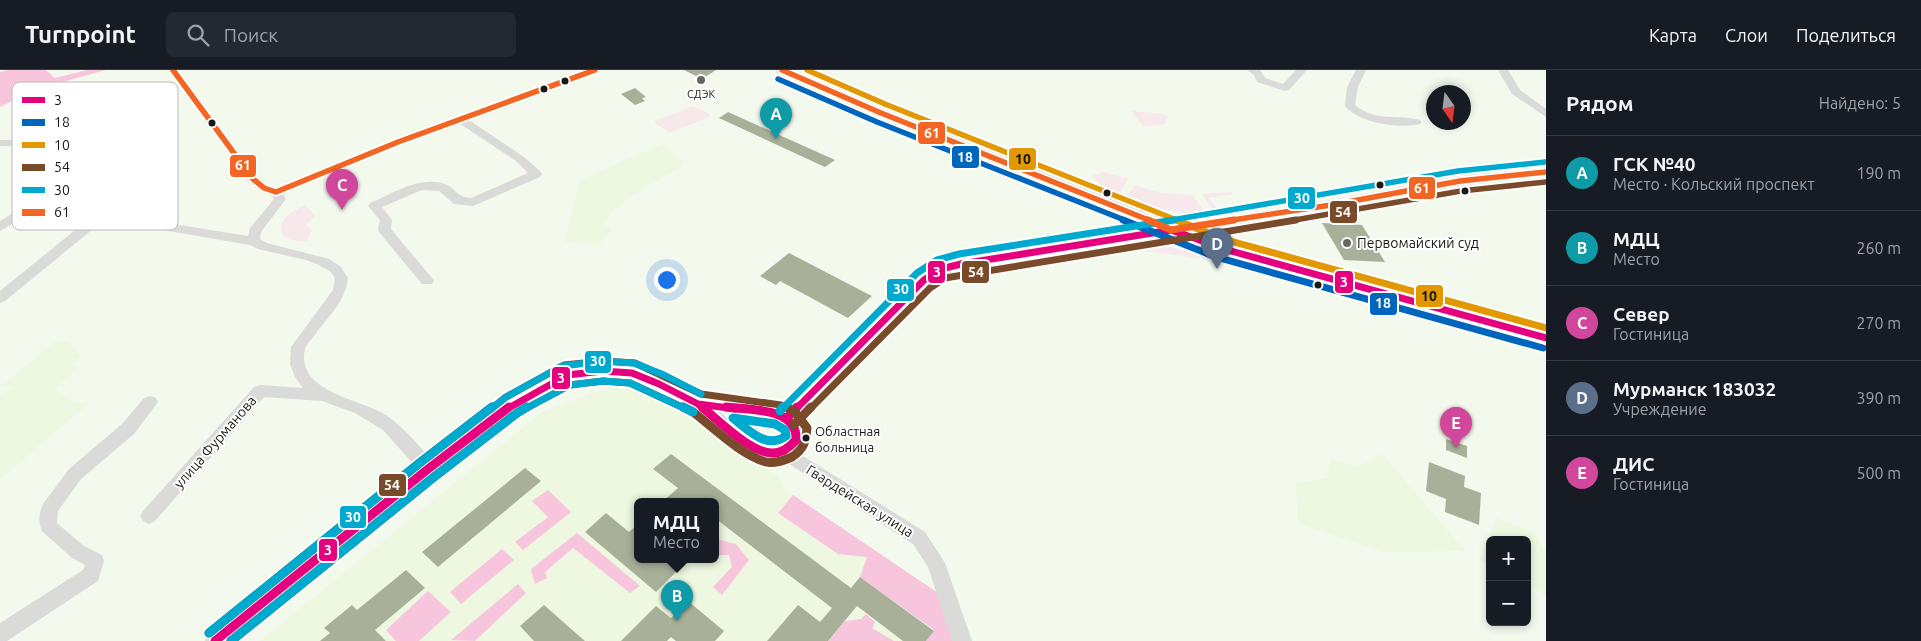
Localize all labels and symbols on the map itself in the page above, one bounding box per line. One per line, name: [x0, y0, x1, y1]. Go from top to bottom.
marker: СДЭК: [695, 74, 707, 86]
unlabelled marker: [560, 76, 570, 86]
legend: [12, 82, 178, 230]
unlabelled marker: [539, 84, 549, 94]
north arrow: [1426, 85, 1471, 130]
place label: СДЭК: [687, 88, 715, 100]
text: 3: [54, 92, 62, 108]
pin: A: [760, 98, 792, 139]
text: 18: [54, 114, 70, 130]
unlabelled marker: [207, 118, 217, 128]
line badge: 61: [917, 121, 946, 145]
text: 61: [924, 125, 940, 141]
text: 10: [54, 137, 70, 153]
line badge: 18: [951, 145, 980, 169]
line badge: 10: [1008, 147, 1037, 171]
text: 18: [957, 149, 973, 165]
text: 10: [1015, 151, 1031, 167]
line badge: 61: [229, 154, 257, 178]
text: 61: [235, 157, 251, 173]
text: 54: [54, 159, 70, 175]
pin: C: [326, 169, 358, 210]
line badge: 61: [1408, 176, 1436, 200]
unlabelled marker: [1375, 180, 1385, 190]
text: 61: [1414, 180, 1430, 196]
text: 30: [54, 182, 70, 198]
line badge: 30: [1287, 186, 1316, 210]
unlabelled marker: [1460, 186, 1470, 196]
unlabelled marker: [1102, 188, 1112, 198]
text: 30: [1294, 190, 1310, 206]
line badge: 54: [1329, 200, 1358, 224]
text: 61: [54, 204, 70, 220]
text: 54: [1335, 204, 1351, 220]
pin: D: [1201, 228, 1233, 269]
place label: Первомайский суд: [1357, 235, 1479, 251]
marker: Первомайский суд: [1341, 237, 1353, 249]
line badge: 3: [927, 260, 946, 284]
line badge: 54: [961, 260, 990, 284]
text: 3: [933, 264, 941, 280]
text: 54: [968, 264, 984, 280]
your location: [654, 267, 680, 293]
line badge: 3: [1334, 270, 1354, 294]
text: 3: [1340, 274, 1348, 290]
line badge: 30: [886, 278, 915, 302]
unlabelled marker: [1313, 280, 1323, 290]
text: 30: [893, 281, 909, 297]
line badge: 10: [1415, 284, 1444, 308]
text: 10: [1421, 288, 1437, 304]
line badge: 18: [1369, 292, 1398, 316]
text: 18: [1375, 295, 1391, 311]
line badge: 30: [584, 350, 612, 374]
text: 30: [590, 353, 606, 369]
line badge: 3: [551, 366, 571, 390]
text: 3: [557, 370, 565, 386]
street label: улица Фурманова: [171, 393, 259, 491]
pin: E: [1440, 407, 1472, 448]
place label: Областная больница: [815, 424, 880, 454]
marker: Областная больница: [801, 433, 811, 443]
street label: Гвардейская улица: [804, 462, 916, 540]
line badge: 54: [378, 473, 407, 497]
text: 54: [384, 477, 400, 493]
line badge: 30: [339, 505, 367, 529]
text: 30: [345, 509, 361, 525]
line badge: 3: [318, 538, 338, 562]
text: 3: [324, 542, 332, 558]
pin: B: [661, 580, 693, 621]

